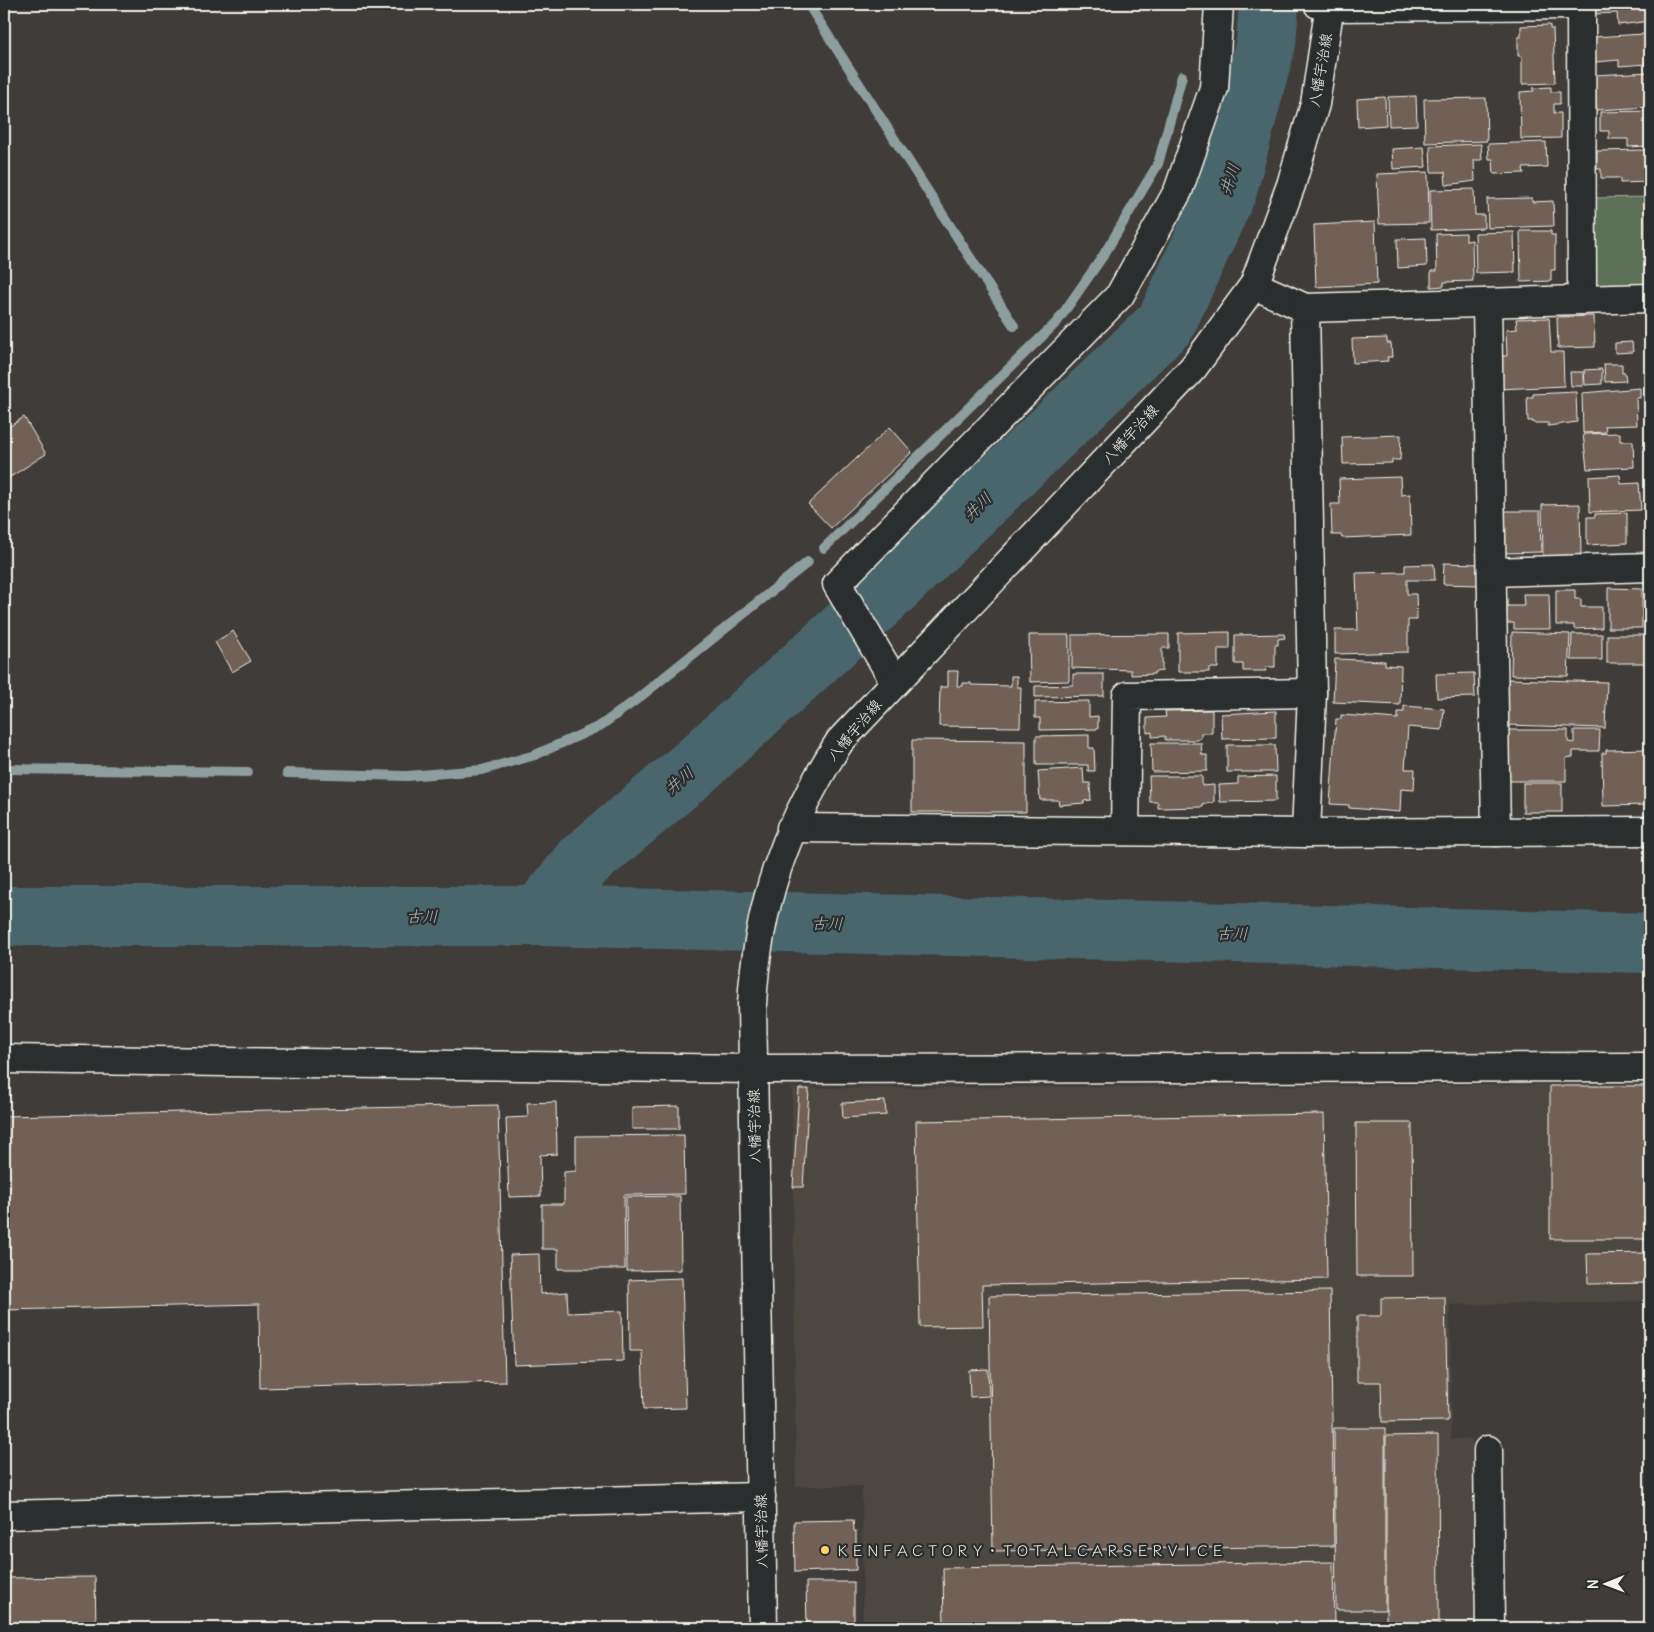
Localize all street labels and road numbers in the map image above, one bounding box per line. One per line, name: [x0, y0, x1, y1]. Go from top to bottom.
street label: 八幡宇治線: [1304, 31, 1336, 109]
street label: 八幡宇治線: [1097, 400, 1163, 468]
street label: 八幡宇治線: [823, 695, 885, 765]
street label: 八幡宇治線: [744, 1088, 764, 1164]
street label: 八幡宇治線: [751, 1493, 771, 1569]

